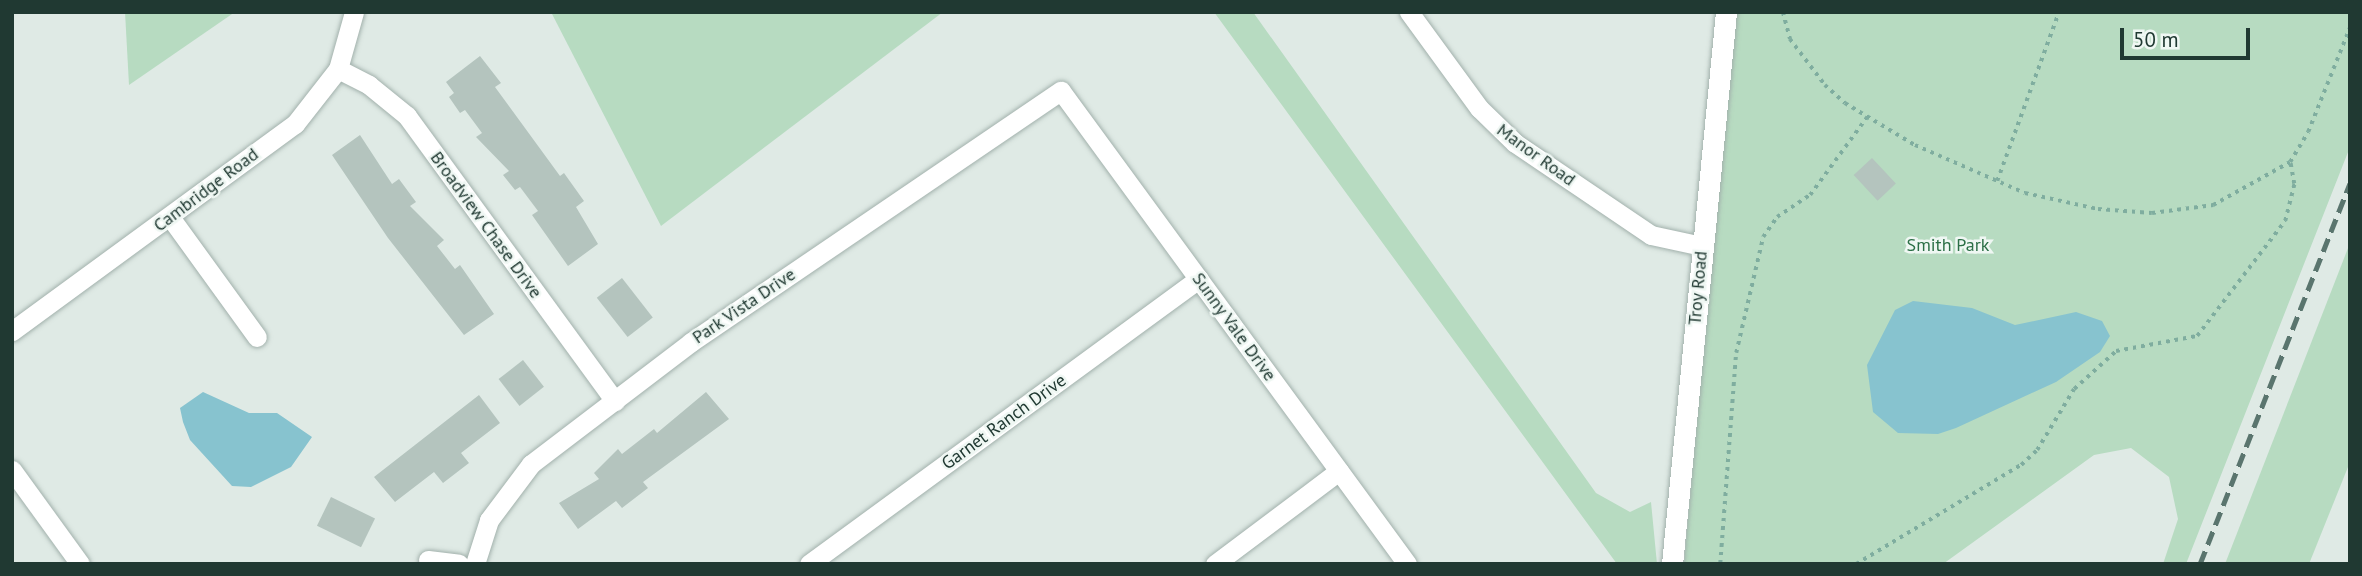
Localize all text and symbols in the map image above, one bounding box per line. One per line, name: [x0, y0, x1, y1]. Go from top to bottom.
scale bar: [2124, 14, 2254, 58]
text: 50 m: [2133, 26, 2179, 53]
street label: Manor Road: [1493, 119, 1579, 191]
street label: Cambridge Road: [149, 144, 263, 236]
street label: Broadview Chase Drive: [425, 147, 547, 303]
park label: Smith Park: [1907, 234, 1989, 256]
street label: Troy Road: [1684, 250, 1712, 326]
street label: Park Vista Drive: [688, 263, 800, 349]
street label: Sunny Vale Drive: [1187, 268, 1281, 386]
street label: Garnet Ranch Drive: [938, 370, 1070, 474]

